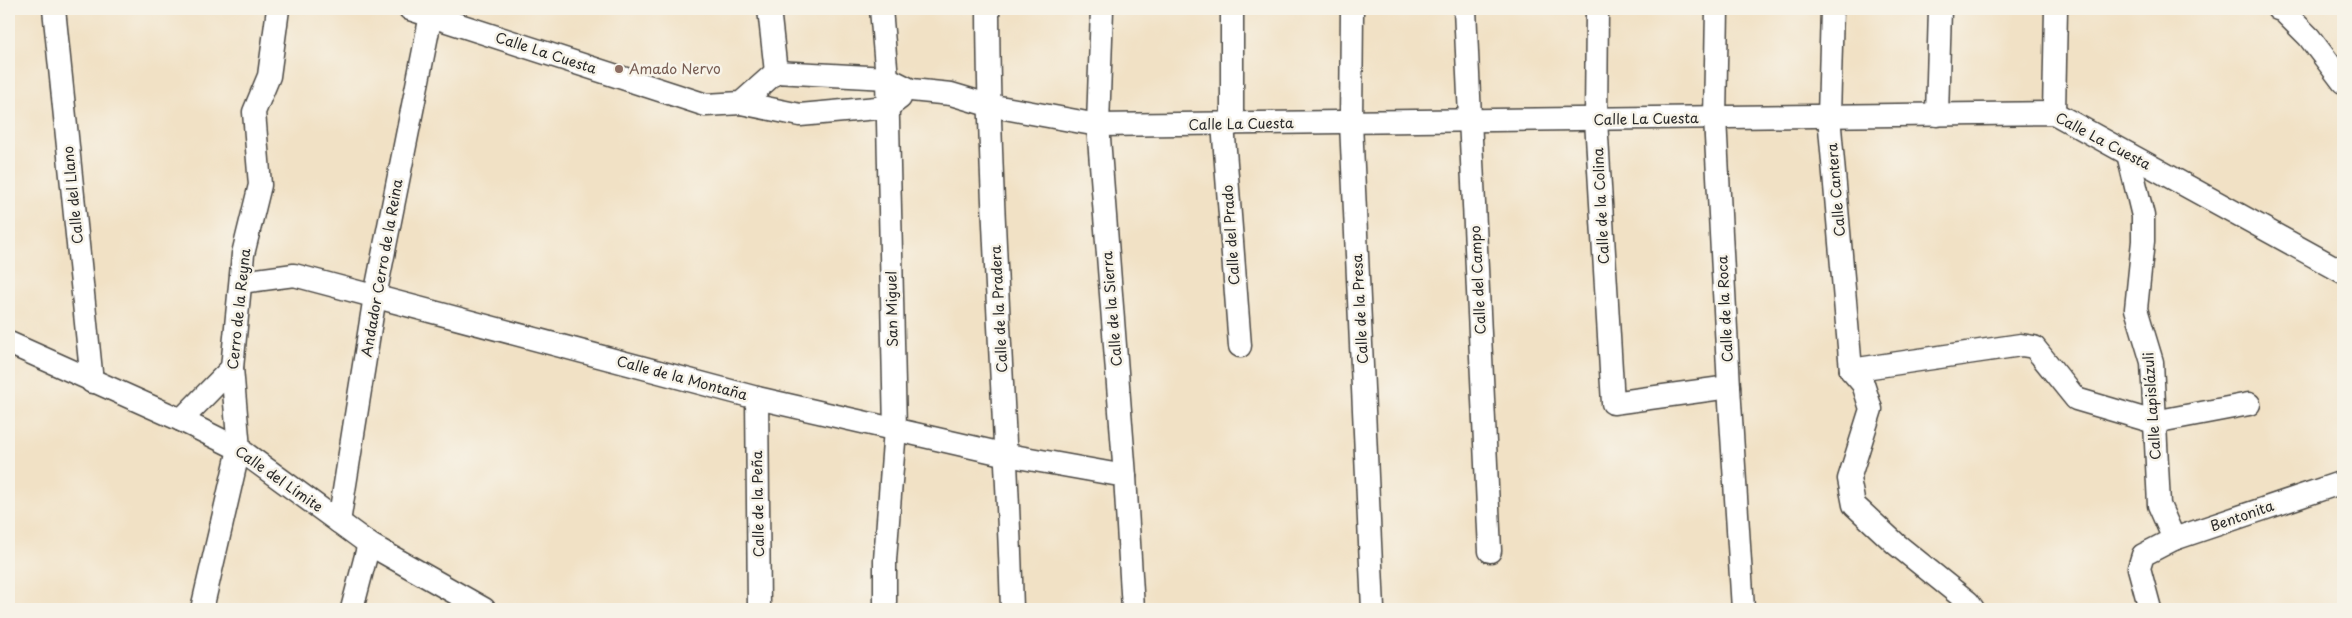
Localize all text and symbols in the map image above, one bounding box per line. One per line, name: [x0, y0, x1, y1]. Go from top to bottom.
street label: Calle La Cuesta: [493, 26, 600, 79]
place label: Amado Nervo: [629, 58, 721, 79]
marker: Amado Nervo: [613, 63, 625, 75]
street label: Calle La Cuesta: [1593, 107, 1699, 130]
street label: Calle La Cuesta: [2052, 107, 2155, 175]
street label: Calle La Cuesta: [1188, 112, 1294, 135]
street label: Calle Cantera: [1821, 142, 1850, 238]
street label: Calle del Llano: [57, 145, 88, 245]
street label: Calle de la Colina: [1587, 147, 1614, 265]
street label: Andador Cerro de la Reina: [356, 177, 408, 359]
street label: Calle del Prado: [1217, 184, 1244, 286]
street label: Calle del Campo: [1464, 225, 1491, 335]
street label: Calle de la Pradera: [985, 244, 1012, 373]
street label: Cerro de la Reyna: [222, 247, 255, 370]
street label: Calle de la Sierra: [1096, 250, 1127, 367]
street label: Calle de la Presa: [1346, 253, 1373, 365]
street label: Calle de la Roca: [1711, 255, 1738, 363]
street label: San Miguel: [880, 271, 903, 347]
street label: Calle de la Montaña: [614, 350, 750, 405]
street label: Calle Lapislázuli: [2137, 351, 2166, 461]
street label: Calle del Límite: [231, 440, 328, 517]
street label: Calle de la Peña: [746, 450, 769, 557]
street label: Bentonita: [2207, 495, 2277, 536]

